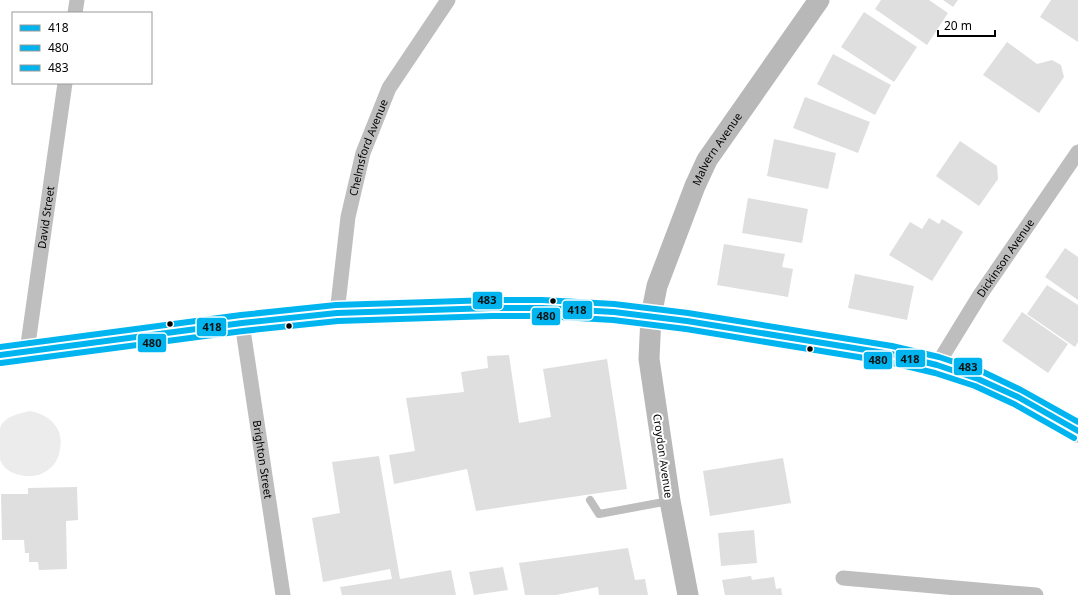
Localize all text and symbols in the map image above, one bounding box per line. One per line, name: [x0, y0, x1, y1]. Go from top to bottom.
legend: [12, 12, 152, 84]
scale bar: [938, 12, 995, 38]
text: 20 m: [944, 17, 972, 34]
text: 418: [48, 19, 69, 36]
text: 480: [48, 39, 69, 56]
text: 483: [48, 59, 69, 76]
street label: Chelmsford Avenue: [345, 97, 391, 198]
street label: Malvern Avenue: [688, 109, 745, 188]
street label: David Street: [34, 185, 57, 250]
street label: Dickinson Avenue: [973, 216, 1037, 300]
line badge: 483: [472, 291, 503, 310]
text: 483: [478, 292, 496, 307]
unlabelled marker: [548, 296, 558, 306]
line badge: 418: [562, 300, 593, 320]
text: 418: [568, 302, 586, 317]
line badge: 480: [531, 307, 561, 326]
text: 480: [537, 308, 555, 323]
line badge: 418: [196, 317, 227, 337]
unlabelled marker: [165, 319, 175, 329]
text: 418: [203, 319, 221, 334]
unlabelled marker: [284, 321, 294, 331]
line badge: 480: [137, 333, 167, 353]
text: 480: [143, 335, 161, 350]
unlabelled marker: [805, 344, 815, 354]
line badge: 418: [895, 349, 926, 368]
line badge: 480: [863, 351, 893, 370]
text: 418: [901, 351, 919, 366]
text: 480: [869, 352, 887, 367]
line badge: 483: [953, 357, 983, 376]
text: 483: [959, 359, 977, 374]
street label: Croydon Avenue: [650, 413, 677, 499]
street label: Brighton Street: [250, 419, 276, 500]

